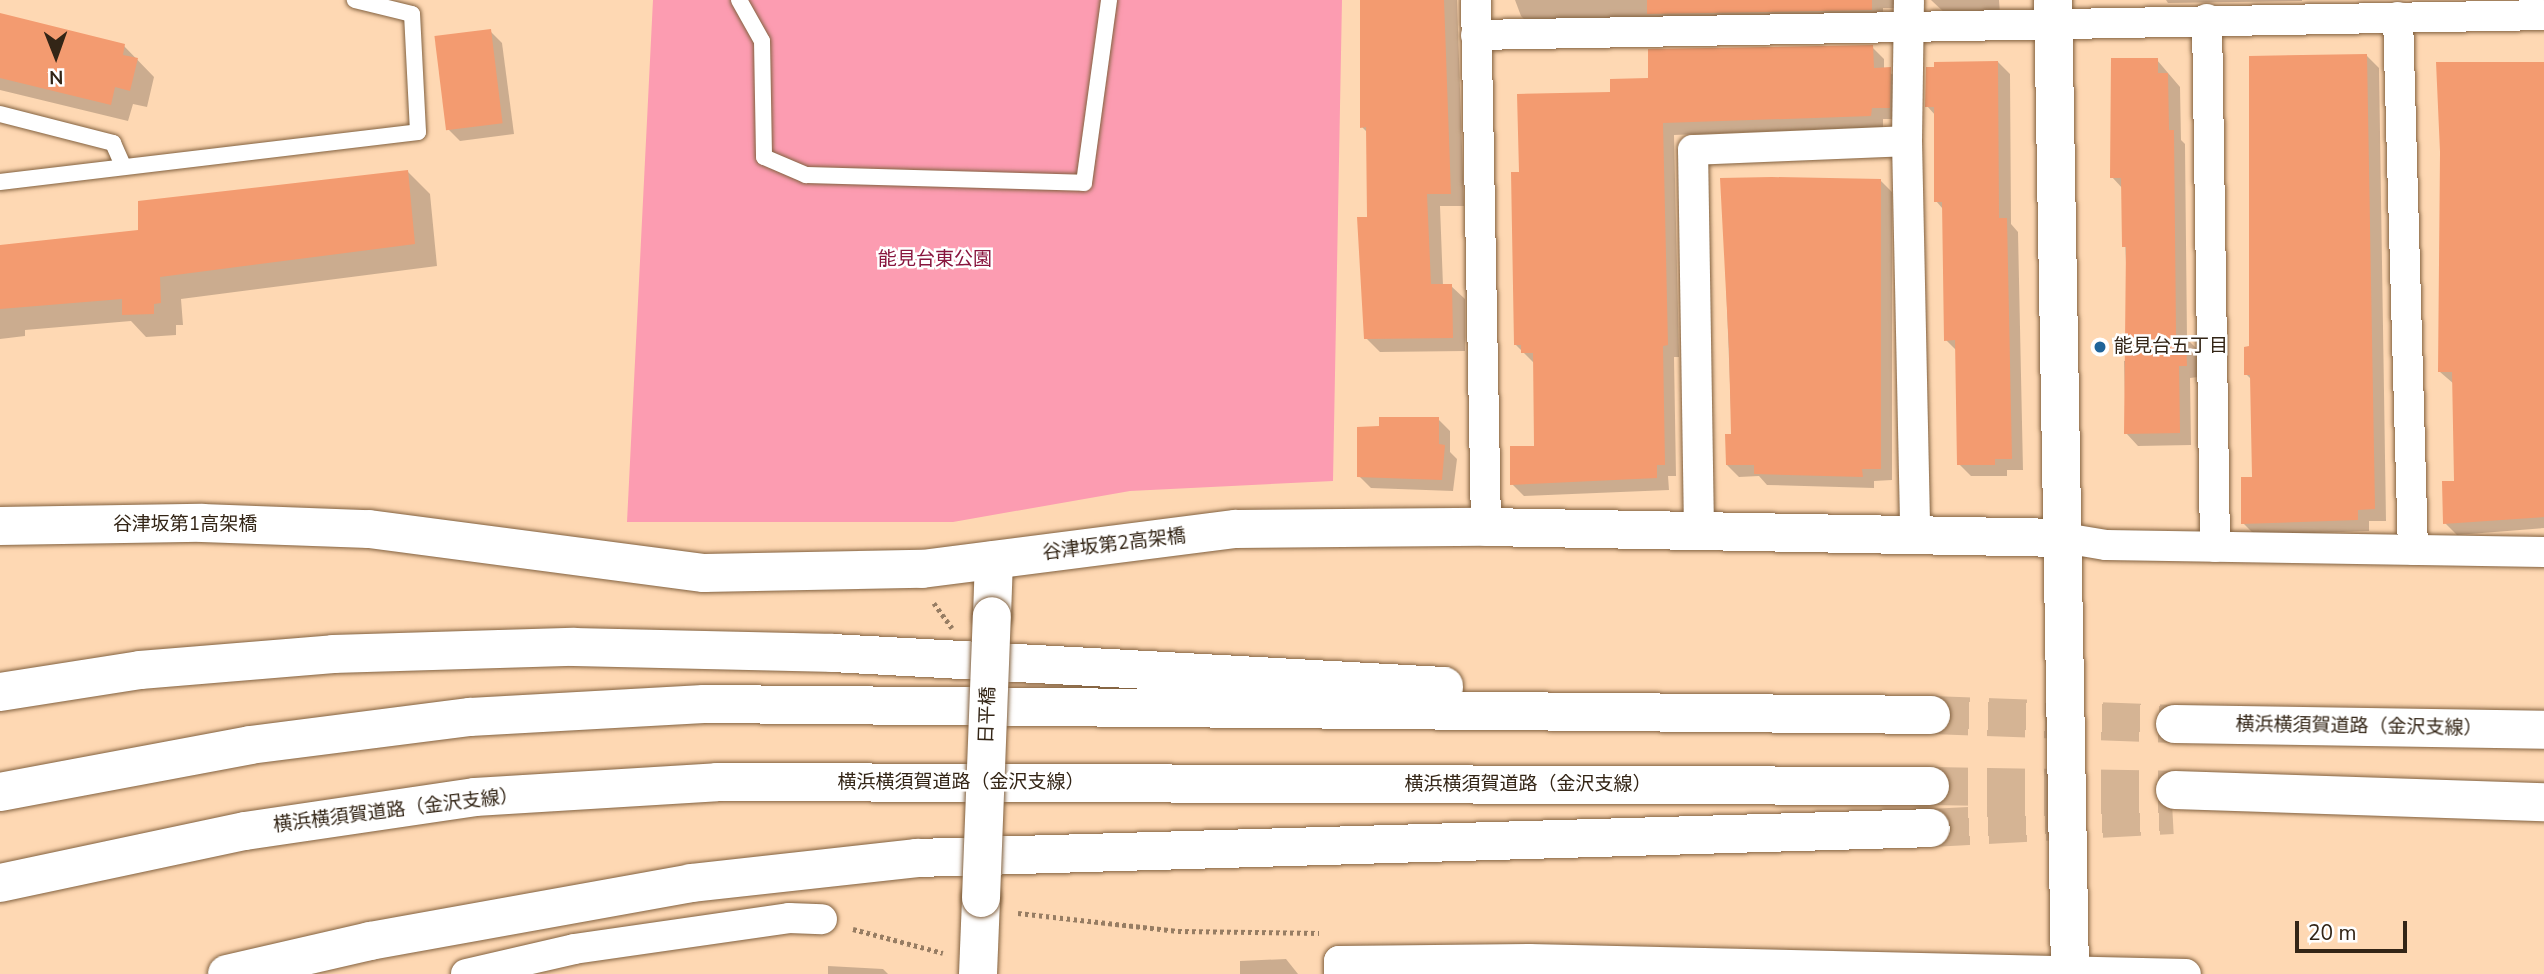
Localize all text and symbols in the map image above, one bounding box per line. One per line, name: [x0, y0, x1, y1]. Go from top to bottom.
north arrow: [21, 21, 91, 91]
text: N: [49, 64, 64, 90]
park label: 能見台東公園: [878, 249, 992, 271]
place label: 能見台五丁目: [2114, 336, 2228, 358]
marker: 能見台五丁目: [2092, 339, 2108, 355]
street label: 谷津坂第1高架橋: [113, 514, 257, 536]
street label: 谷津坂第2高架橋: [1041, 525, 1187, 565]
street label: 日平橋: [976, 686, 1000, 744]
street label: 横浜横須賀道路（金沢支線）: [2235, 713, 2483, 741]
street label: 横浜横須賀道路（金沢支線）: [838, 772, 1084, 794]
street label: 横浜横須賀道路（金沢支線）: [1405, 774, 1651, 796]
street label: 横浜横須賀道路（金沢支線）: [272, 785, 520, 837]
scale bar: [2299, 908, 2411, 952]
text: 20 m: [2308, 919, 2357, 947]

